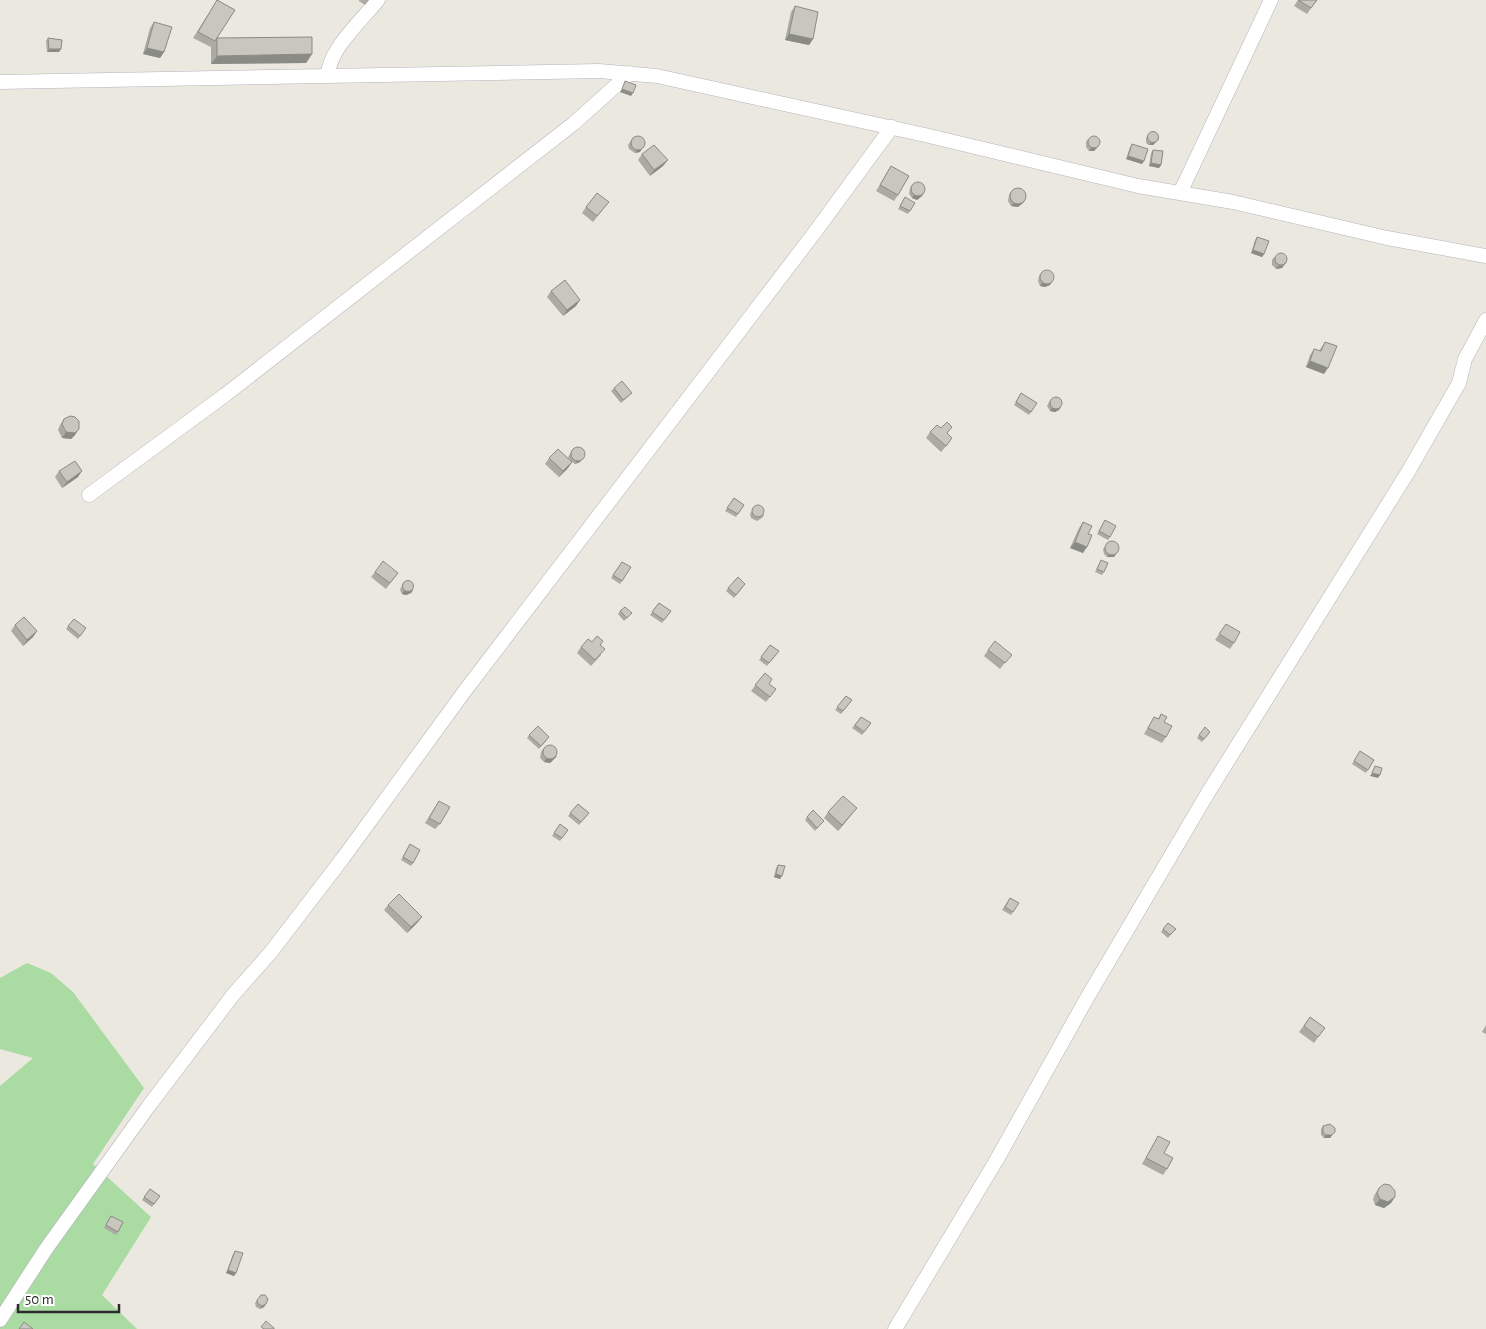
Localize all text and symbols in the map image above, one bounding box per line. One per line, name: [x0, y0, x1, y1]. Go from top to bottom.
scale bar: [18, 1282, 119, 1314]
text: 50 m: [25, 1292, 54, 1307]

